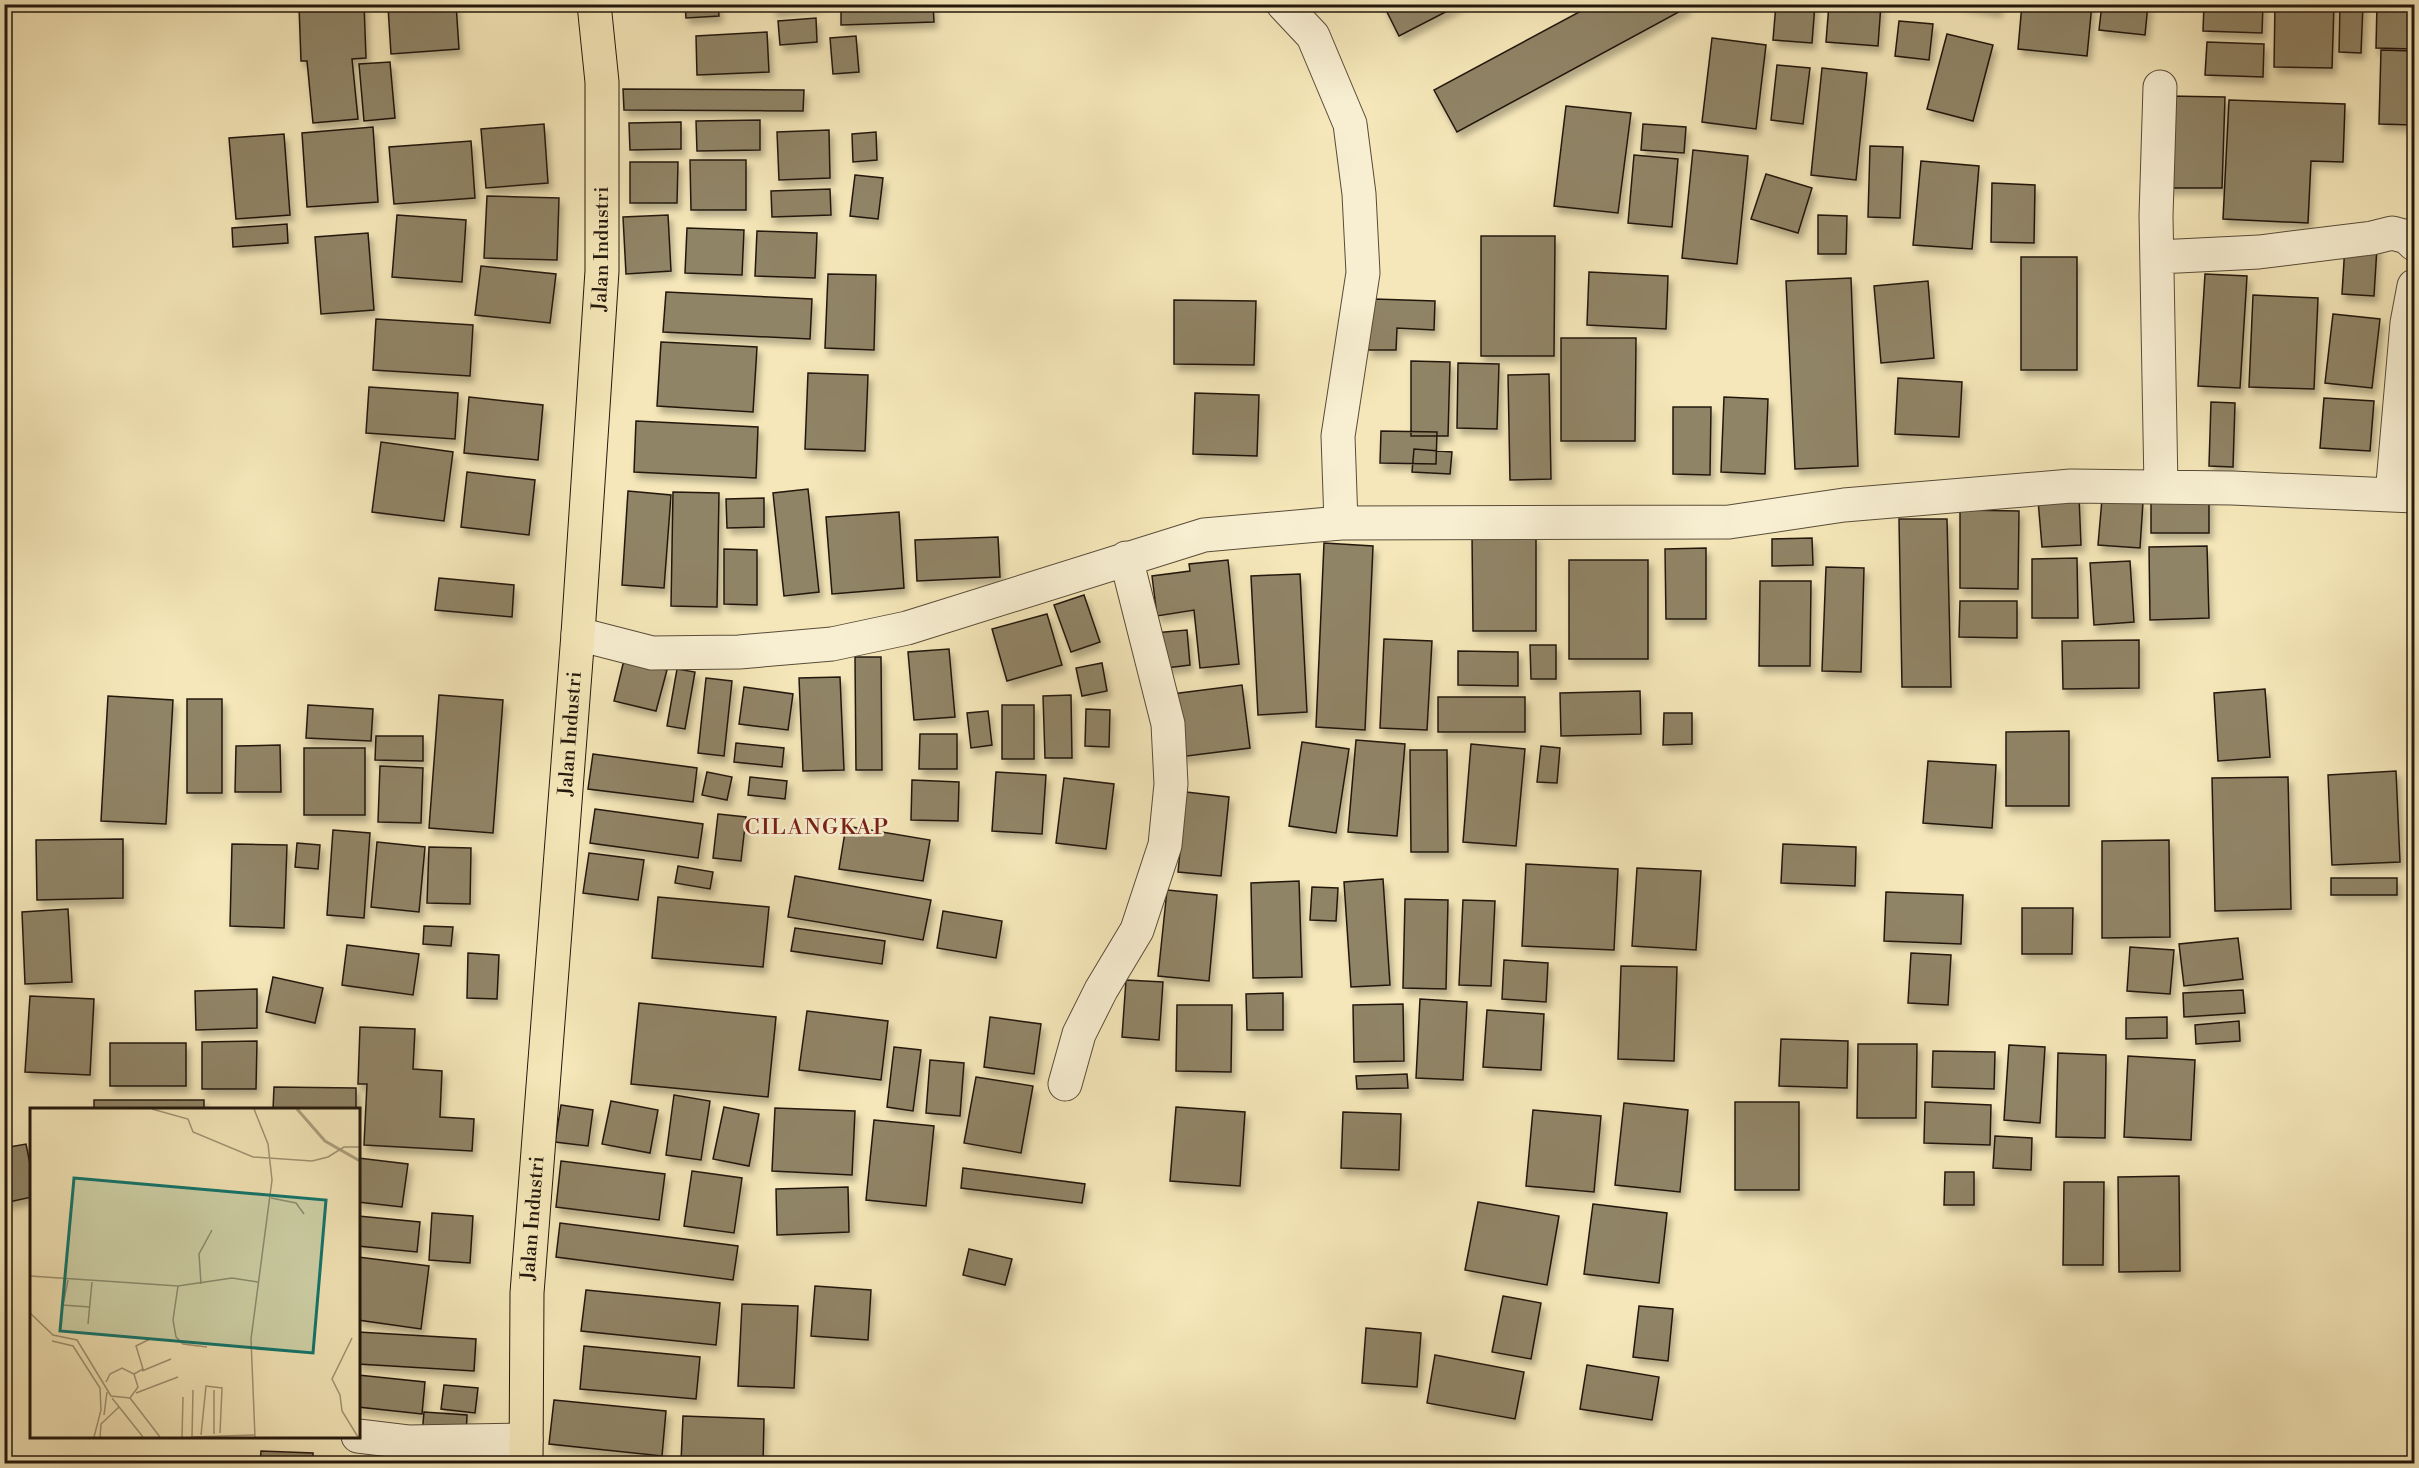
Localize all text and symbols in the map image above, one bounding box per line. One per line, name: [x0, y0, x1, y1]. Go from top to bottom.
street label: Jalan Industri: [587, 186, 615, 313]
street label: Jalan Industri: [553, 670, 588, 798]
district label: CILANGKAP: [745, 814, 889, 841]
inset map: [30, 1108, 360, 1438]
street label: Jalan Industri: [515, 1155, 550, 1282]

